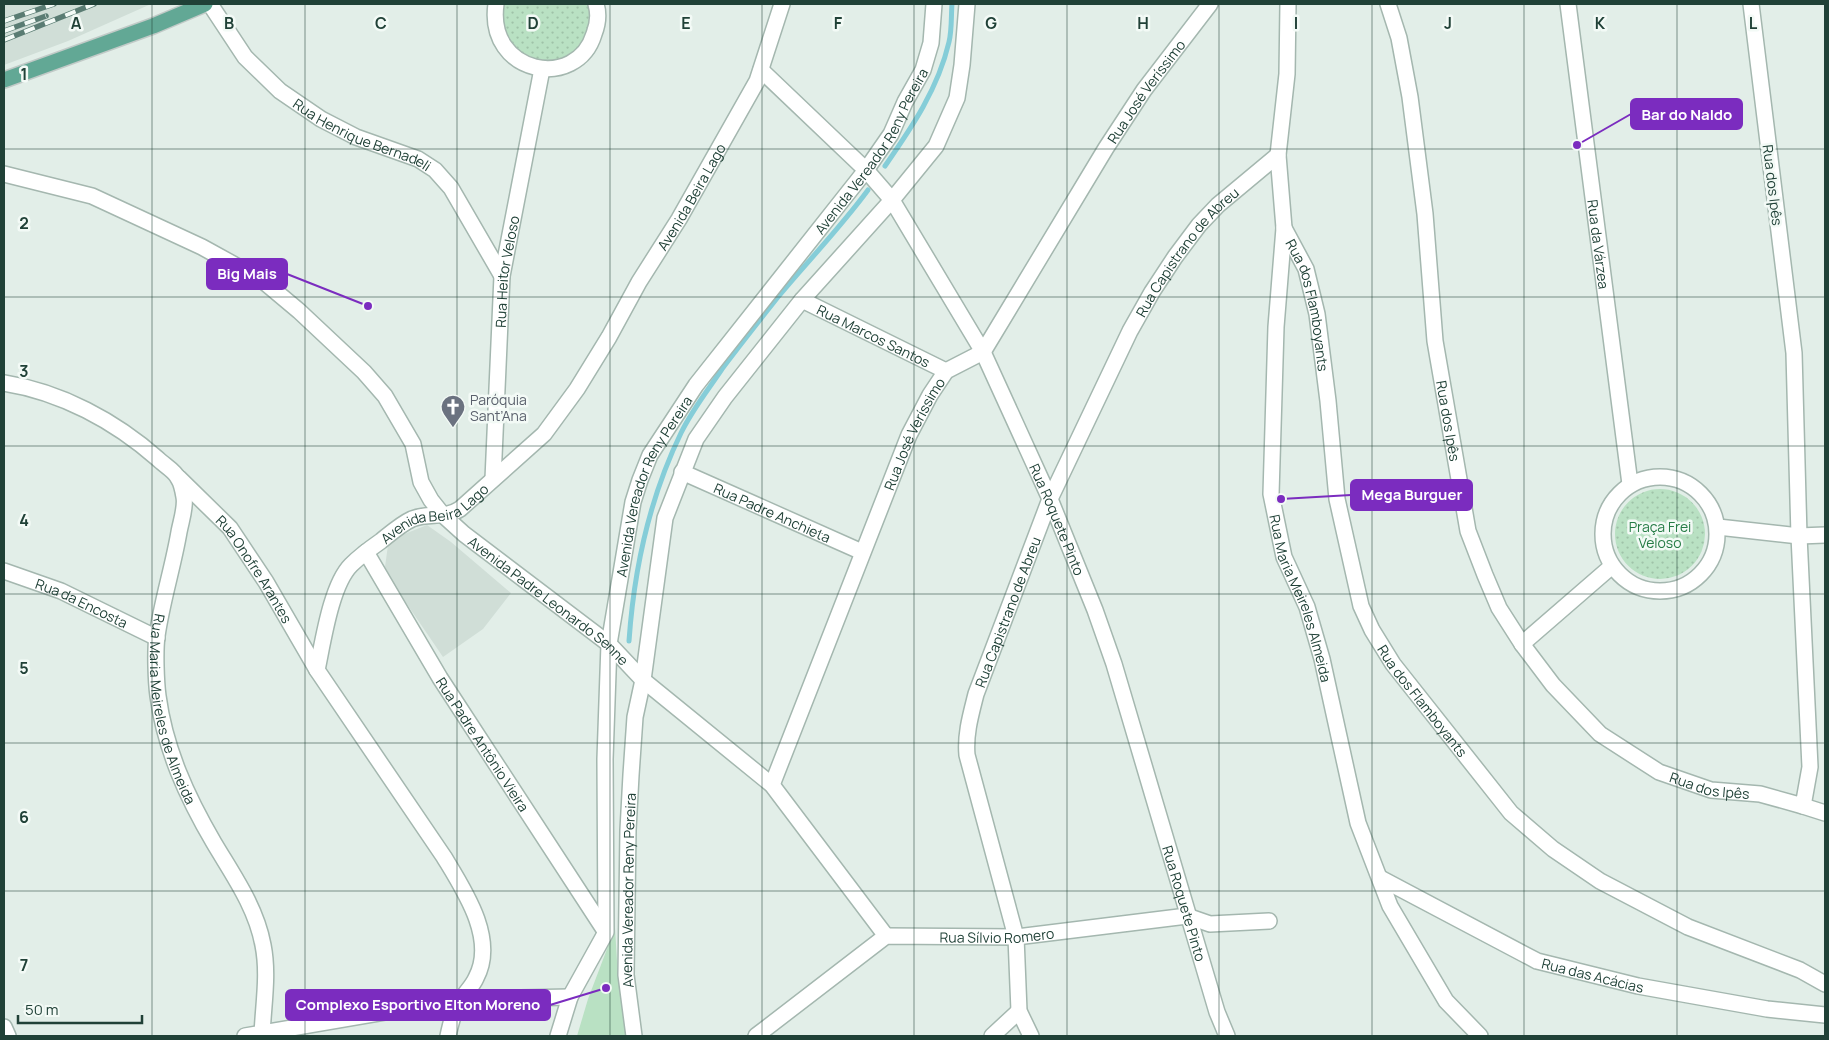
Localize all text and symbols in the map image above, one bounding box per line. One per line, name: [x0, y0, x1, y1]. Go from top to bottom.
text: A: [71, 12, 82, 34]
text: B: [224, 12, 234, 34]
text: C: [375, 12, 387, 34]
text: D: [527, 12, 539, 34]
text: E: [681, 12, 691, 34]
text: F: [834, 12, 843, 34]
text: G: [985, 12, 997, 34]
text: H: [1137, 12, 1149, 34]
text: I: [1294, 12, 1298, 34]
text: J: [1444, 12, 1452, 34]
text: K: [1595, 12, 1606, 34]
text: L: [1749, 12, 1758, 34]
street label: Rua José Veríssimo: [1102, 35, 1189, 147]
text: 1: [20, 63, 28, 85]
street label: Avenida Vereador Reny Pereira: [810, 64, 932, 238]
street label: Rua Henrique Bernadeli: [290, 94, 435, 175]
callout: Bar do Naldo: [1631, 99, 1742, 129]
text: Bar do Naldo: [1642, 104, 1732, 125]
street label: Avenida Beira Lago: [652, 140, 729, 254]
street label: Rua dos Ipês: [1759, 143, 1787, 227]
street label: Rua Capistrano de Abreu: [1131, 182, 1242, 320]
street label: Rua da Várzea: [1584, 198, 1614, 290]
text: 2: [19, 212, 29, 234]
street label: Rua Heitor Veloso: [490, 214, 523, 328]
street label: Rua dos Flamboyants: [1282, 235, 1334, 372]
callout: Big Mais: [207, 259, 287, 289]
text: Big Mais: [217, 263, 277, 284]
street label: Rua Marcos Santos: [814, 299, 933, 371]
text: 3: [19, 360, 29, 382]
street label: Rua José Veríssimo: [879, 374, 949, 493]
street label: Rua dos Ipês: [1433, 379, 1465, 463]
place label: Paróquia Sant’Ana: [470, 390, 527, 425]
street label: Avenida Vereador Reny Pereira: [611, 392, 696, 578]
church icon: Paróquia Sant’Ana: [440, 394, 466, 428]
street label: Rua Roquete Pinto: [1025, 460, 1089, 578]
street label: Rua Padre Anchieta: [711, 478, 834, 546]
street label: Avenida Beira Lago: [376, 479, 492, 547]
callout: Mega Burguer: [1351, 480, 1472, 510]
text: Mega Burguer: [1362, 484, 1462, 505]
text: 4: [19, 509, 29, 531]
street label: Rua Onofre Arantes: [212, 510, 297, 626]
street label: Rua Maria Meireles Almeida: [1266, 513, 1336, 684]
park label: Praça Frei Veloso: [1629, 517, 1691, 552]
street label: Avenida Padre Leonardo Senne: [465, 531, 633, 669]
street label: Rua Capistrano de Abreu: [970, 534, 1044, 690]
street label: Rua da Encosta: [33, 573, 131, 632]
street label: Rua Maria Meireles de Almeida: [146, 612, 201, 807]
street label: Rua dos Flamboyants: [1374, 641, 1472, 760]
text: 5: [19, 657, 29, 679]
street label: Rua Padre Antônio Vieira: [432, 673, 534, 815]
street label: Rua dos Ipês: [1667, 767, 1750, 803]
street label: Avenida Vereador Reny Pereira: [616, 792, 640, 989]
text: 6: [19, 806, 29, 828]
street label: Rua Roquete Pinto: [1159, 843, 1211, 963]
street label: Rua Sílvio Romero: [940, 923, 1055, 947]
street label: Rua das Acácias: [1540, 953, 1645, 996]
text: 7: [20, 954, 28, 976]
callout: Complexo Esportivo Elton Moreno: [286, 990, 550, 1020]
scale bar: [18, 992, 141, 1024]
text: Complexo Esportivo Elton Moreno: [296, 994, 540, 1015]
text: 50 m: [25, 999, 59, 1020]

